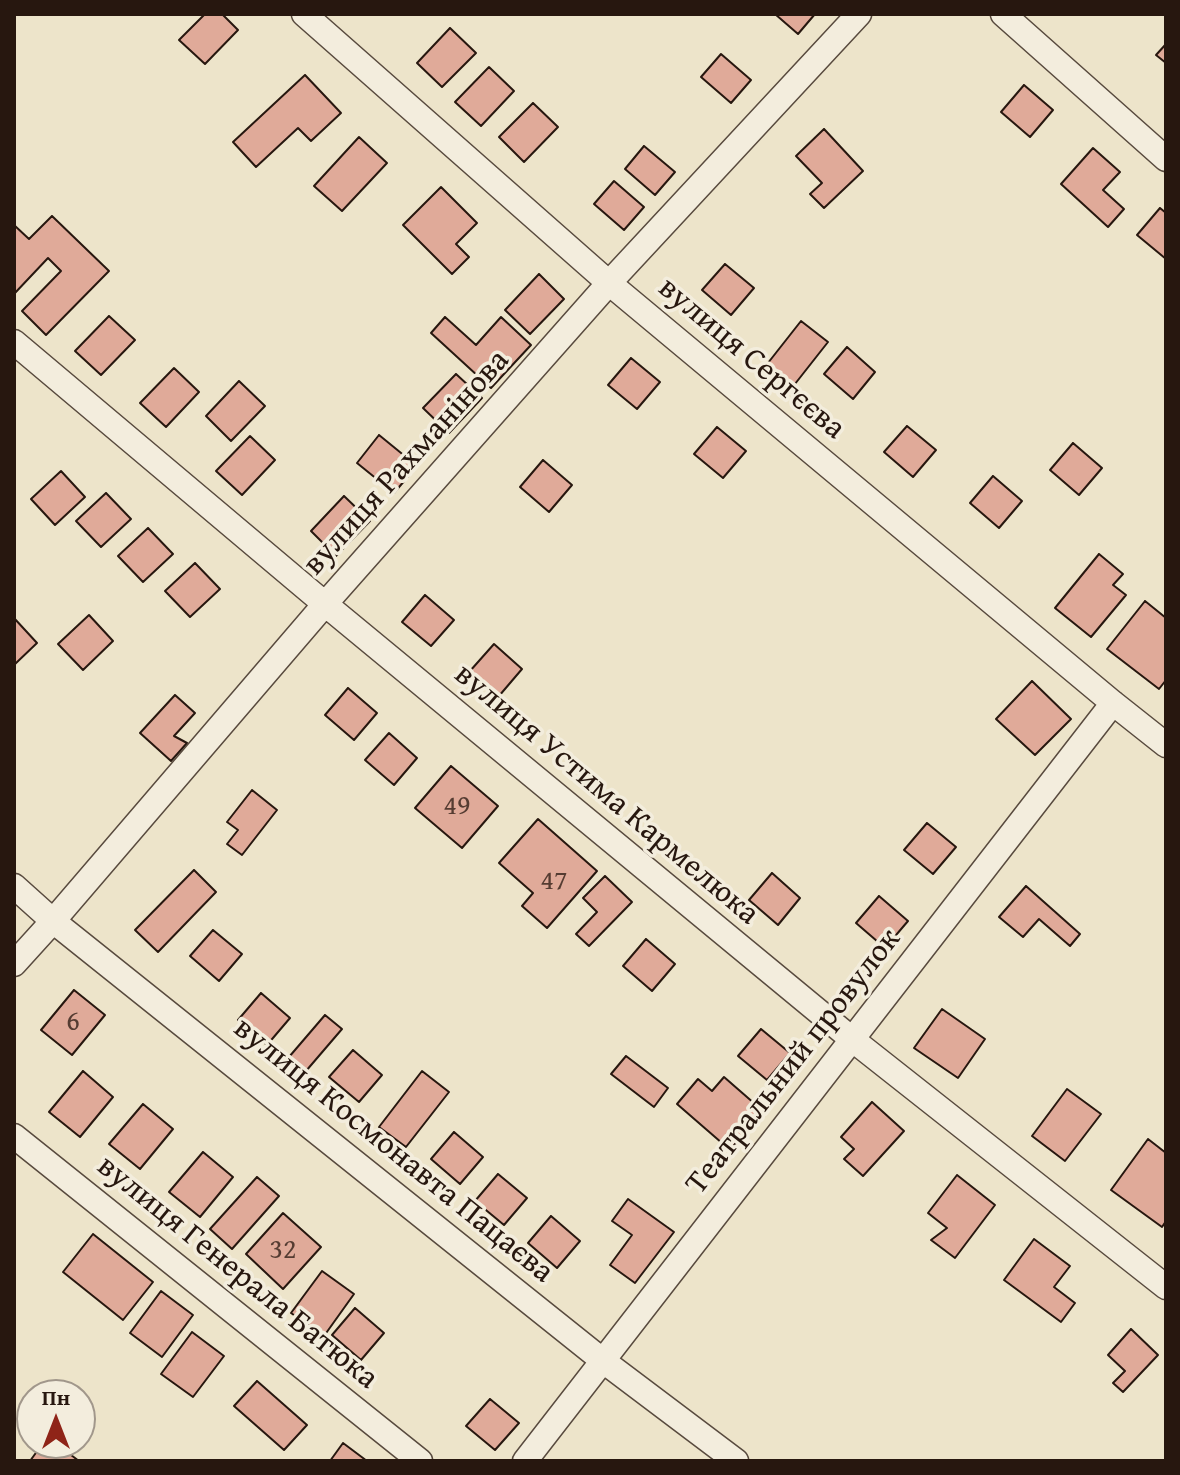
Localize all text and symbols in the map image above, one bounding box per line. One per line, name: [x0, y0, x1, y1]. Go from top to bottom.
street label: вулиця Сергєєва: [650, 270, 852, 448]
street label: вулиця Рахманінова: [296, 342, 518, 584]
street label: вулиця Устима Кармелюка: [446, 656, 766, 934]
house number: 49: [444, 790, 470, 824]
house number: 47: [541, 865, 567, 899]
street label: Театральний провулок: [678, 921, 910, 1203]
house number: 6: [66, 1006, 80, 1040]
street label: вулиця Космонавта Пацаєва: [225, 1010, 561, 1292]
street label: вулиця Генерала Батюка: [89, 1148, 385, 1398]
house number: 32: [270, 1234, 296, 1268]
north arrow: [16, 1379, 96, 1459]
text: Пн: [42, 1381, 70, 1413]

